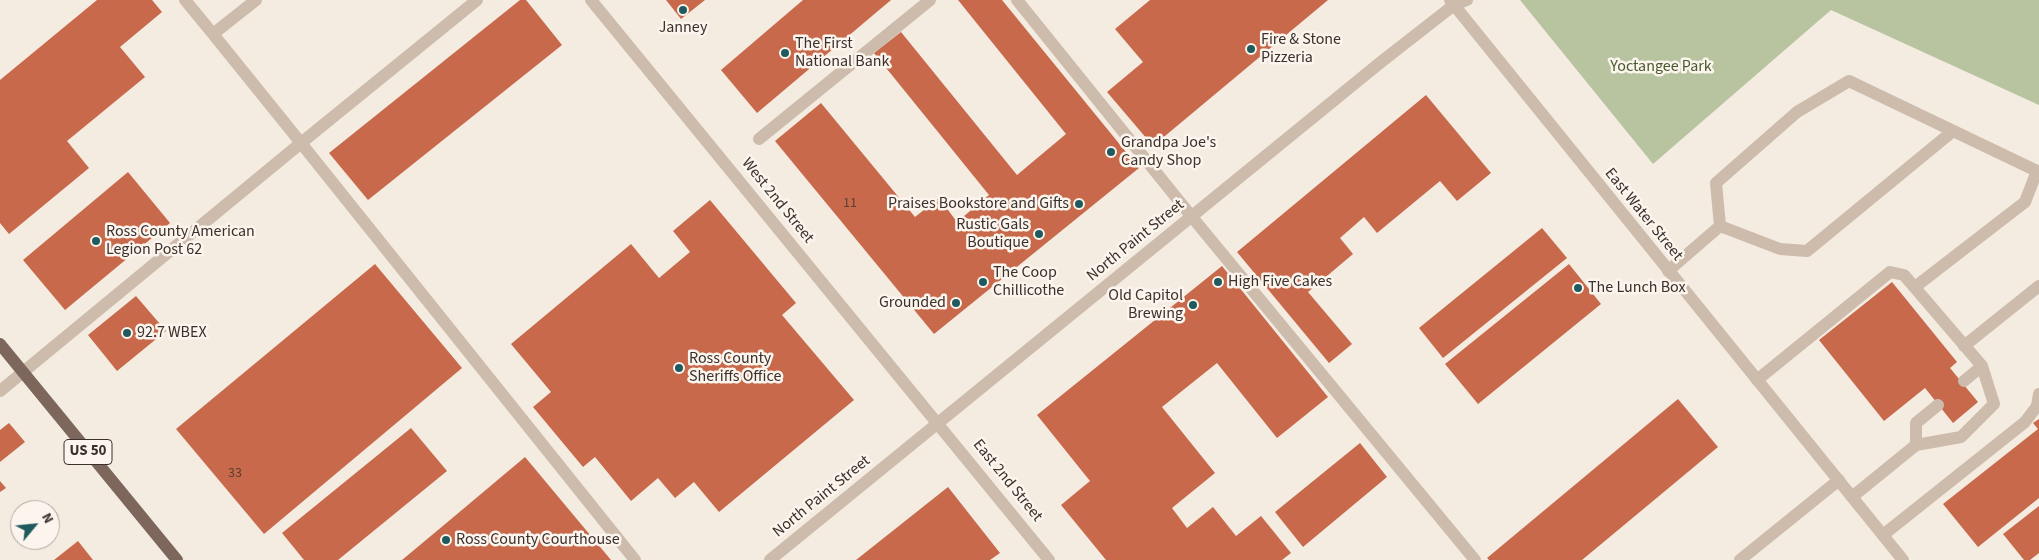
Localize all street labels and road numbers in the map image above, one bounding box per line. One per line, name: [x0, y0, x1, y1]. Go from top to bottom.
street label: West 2nd Street: [737, 154, 817, 248]
street label: East Water Street: [1600, 165, 1686, 265]
street label: North Paint Street: [1083, 196, 1189, 286]
street label: East 2nd Street: [968, 436, 1046, 526]
road number: US 50: [64, 440, 112, 464]
street label: North Paint Street: [769, 452, 875, 542]

